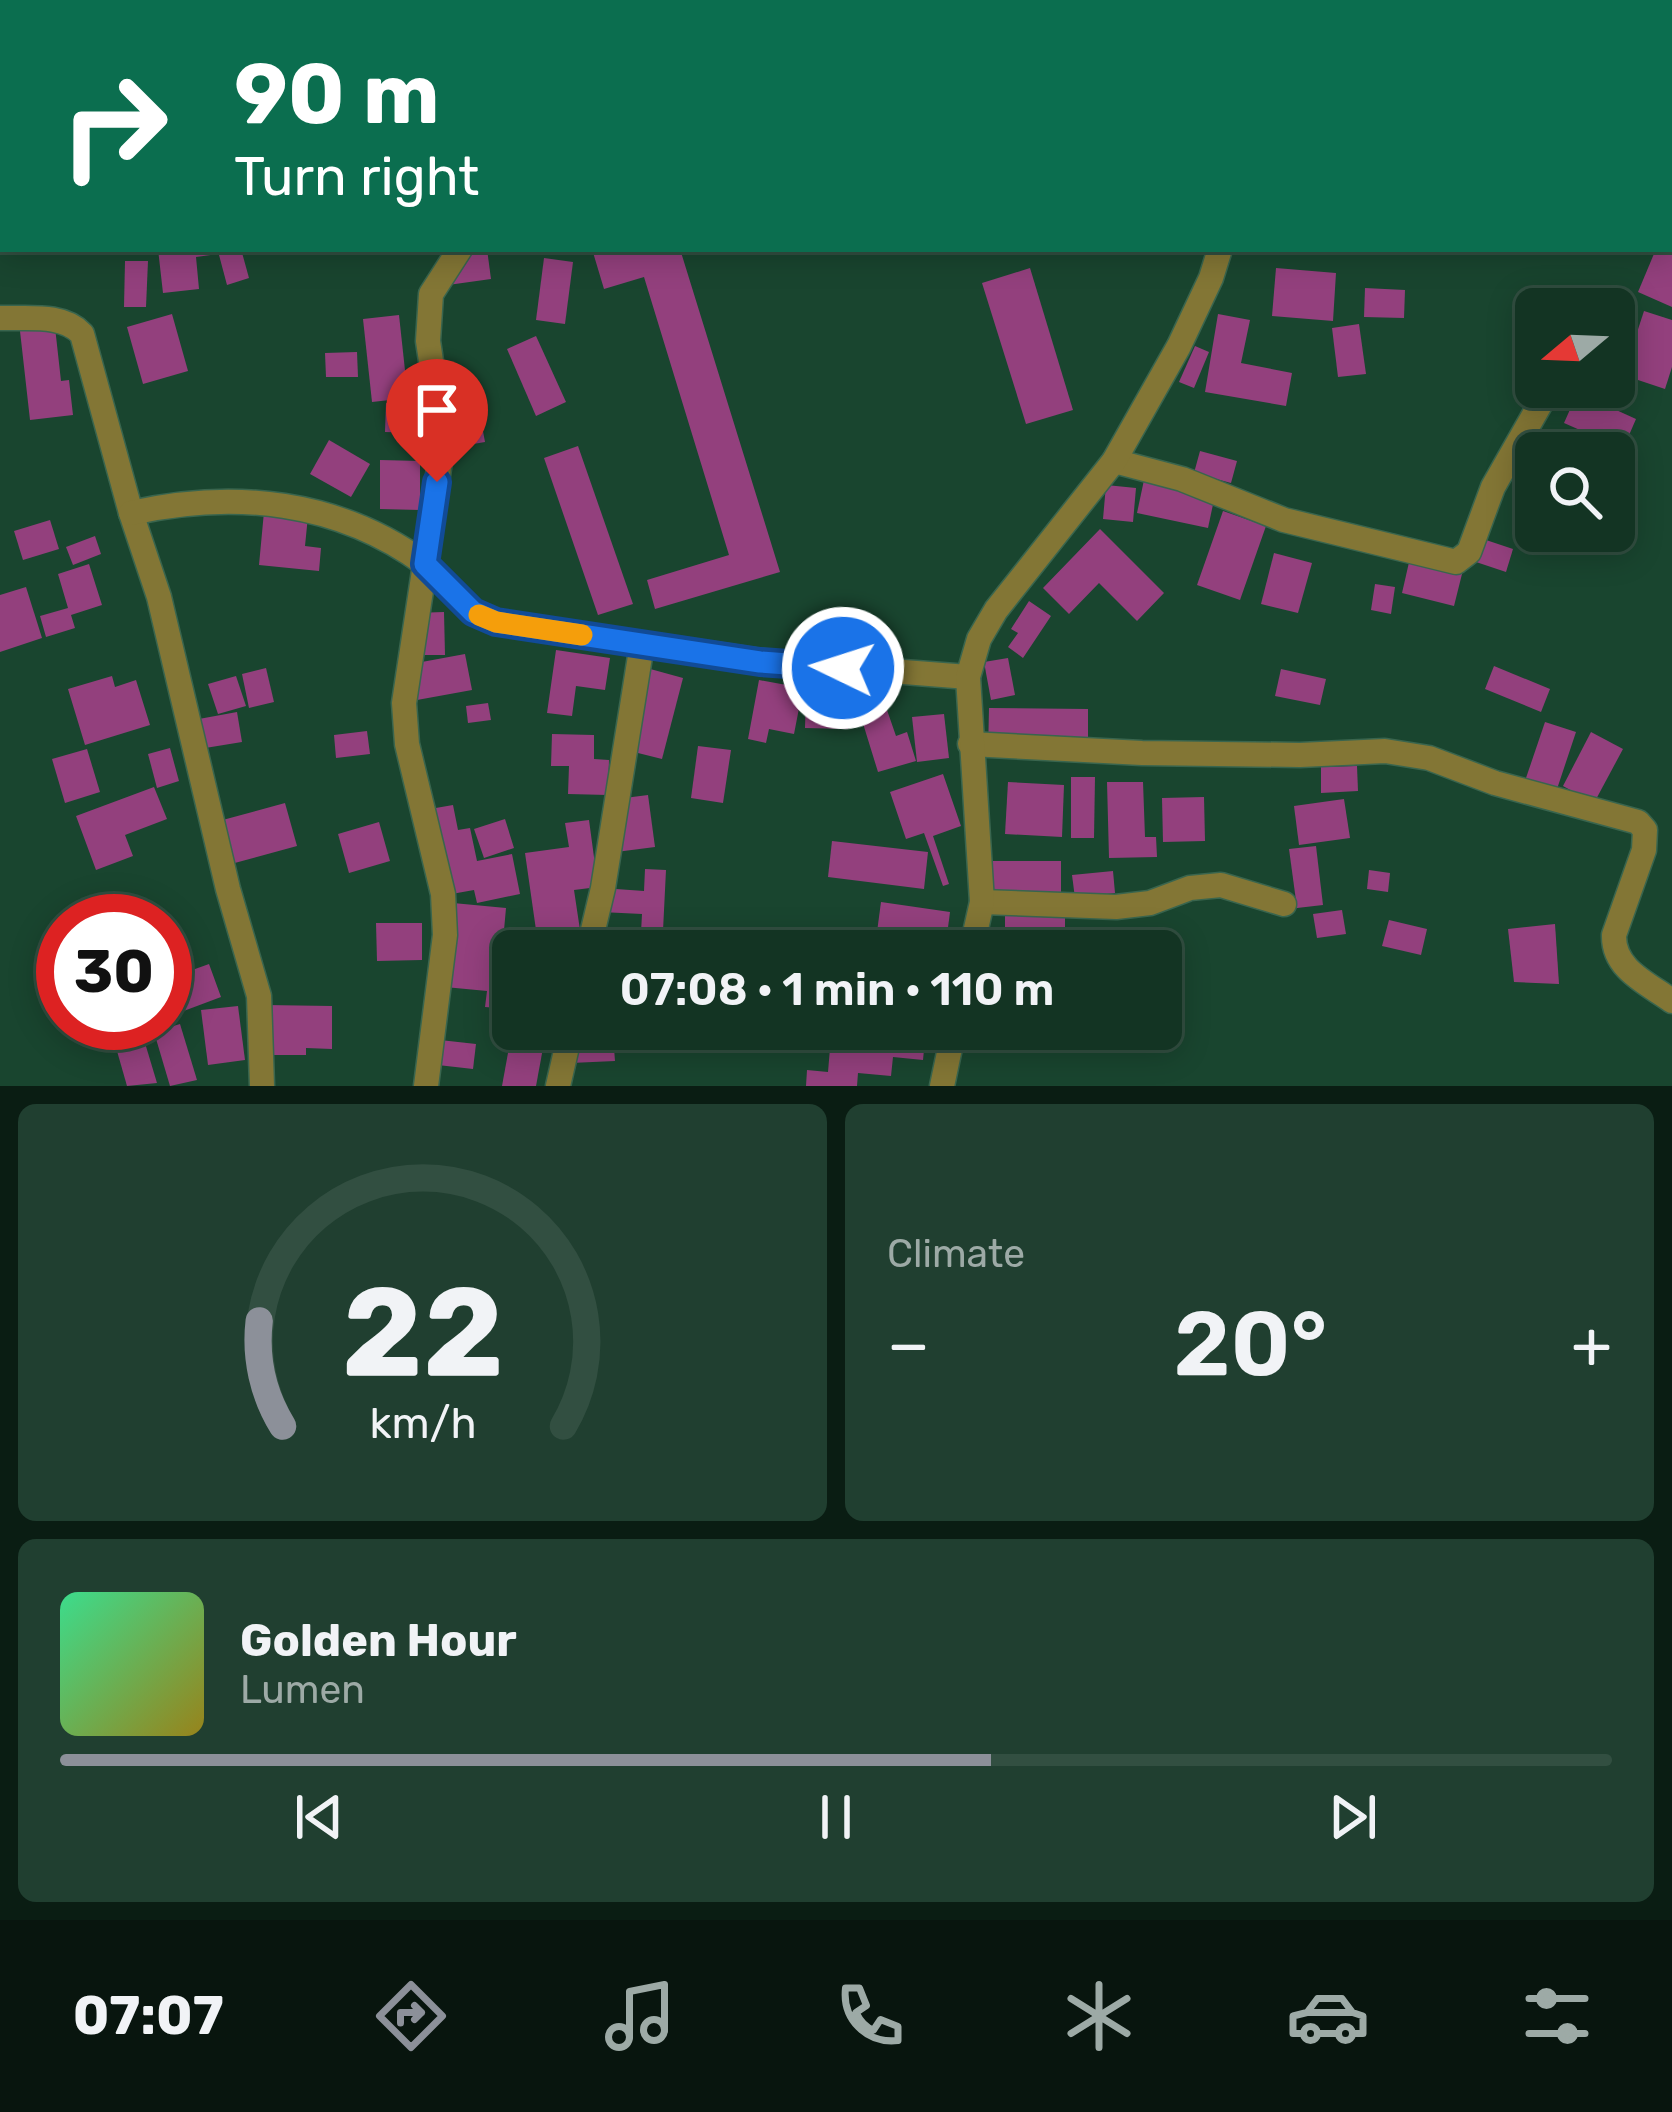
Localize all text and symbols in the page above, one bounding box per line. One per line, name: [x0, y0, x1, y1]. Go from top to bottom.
text: 90 m: [234, 44, 440, 144]
icon: right: [36, 48, 192, 204]
text: Turn right: [234, 145, 479, 209]
north arrow: [1515, 288, 1635, 408]
map controls: [1515, 288, 1635, 552]
pin: [386, 359, 488, 482]
icon: arrive: [404, 377, 470, 443]
button: search: [1515, 432, 1635, 552]
position arrow: [780, 605, 906, 731]
speed limit sign: 30: [36, 894, 192, 1050]
text: 07:08 · 1 min · 110 m: [620, 963, 1054, 1016]
text: Climate: [887, 1231, 1025, 1277]
text: 22: [341, 1258, 504, 1406]
text: 20°: [1174, 1291, 1327, 1398]
text: −: [887, 1305, 930, 1384]
text: +: [1571, 1305, 1612, 1384]
text: km/h: [369, 1397, 476, 1448]
text: Golden Hour: [240, 1614, 517, 1667]
text: Lumen: [240, 1667, 365, 1713]
icon: previous: [286, 1784, 352, 1850]
icon: pause: [803, 1784, 869, 1850]
icon: next: [1320, 1784, 1386, 1850]
icon: directions: [369, 1974, 453, 2058]
icon: music: [598, 1974, 682, 2058]
icon: phone: [828, 1974, 912, 2058]
icon: climate: [1057, 1974, 1141, 2058]
icon: car: [1286, 1974, 1370, 2058]
icon: filters: [1515, 1974, 1599, 2058]
text: 07:07: [73, 1984, 224, 2048]

